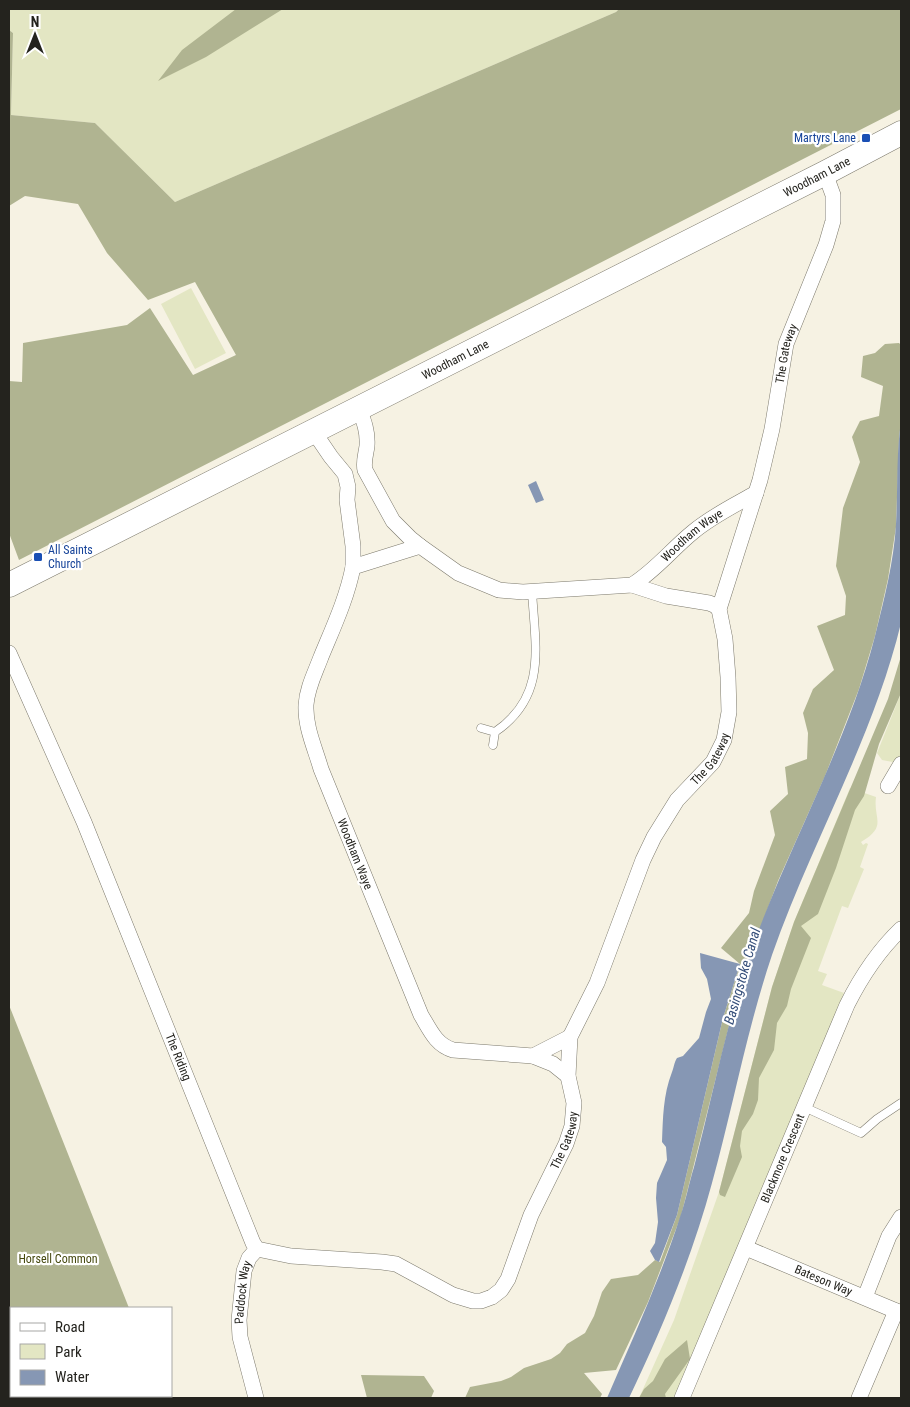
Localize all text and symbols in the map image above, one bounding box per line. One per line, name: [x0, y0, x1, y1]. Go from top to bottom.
north arrow: [10, 10, 60, 60]
text: N: [31, 14, 39, 30]
place label: Martyrs Lane: [794, 131, 856, 145]
marker: Martyrs Lane: [860, 132, 872, 144]
street label: Woodham Lane: [781, 154, 853, 200]
street label: The Gateway: [773, 322, 800, 385]
street label: Woodham Lane: [419, 337, 492, 382]
street label: Woodham Waye: [658, 506, 726, 565]
place label: All Saints Church: [48, 543, 93, 571]
marker: All Saints Church: [32, 551, 44, 563]
street label: The Gateway: [688, 732, 732, 788]
street label: Woodham Waye: [334, 816, 376, 892]
water label: Basingstoke Canal: [721, 925, 764, 1026]
street label: The Riding: [162, 1031, 194, 1083]
street label: The Gateway: [548, 1111, 580, 1172]
street label: Blackmore Crescent: [758, 1111, 808, 1205]
park label: Horsell Common: [18, 1252, 98, 1266]
street label: Paddock Way: [232, 1259, 254, 1324]
street label: Bateson Way: [793, 1262, 854, 1299]
legend: [10, 1307, 172, 1397]
text: Road: [55, 1318, 85, 1336]
text: Park: [55, 1343, 82, 1361]
text: Water: [55, 1368, 90, 1386]

